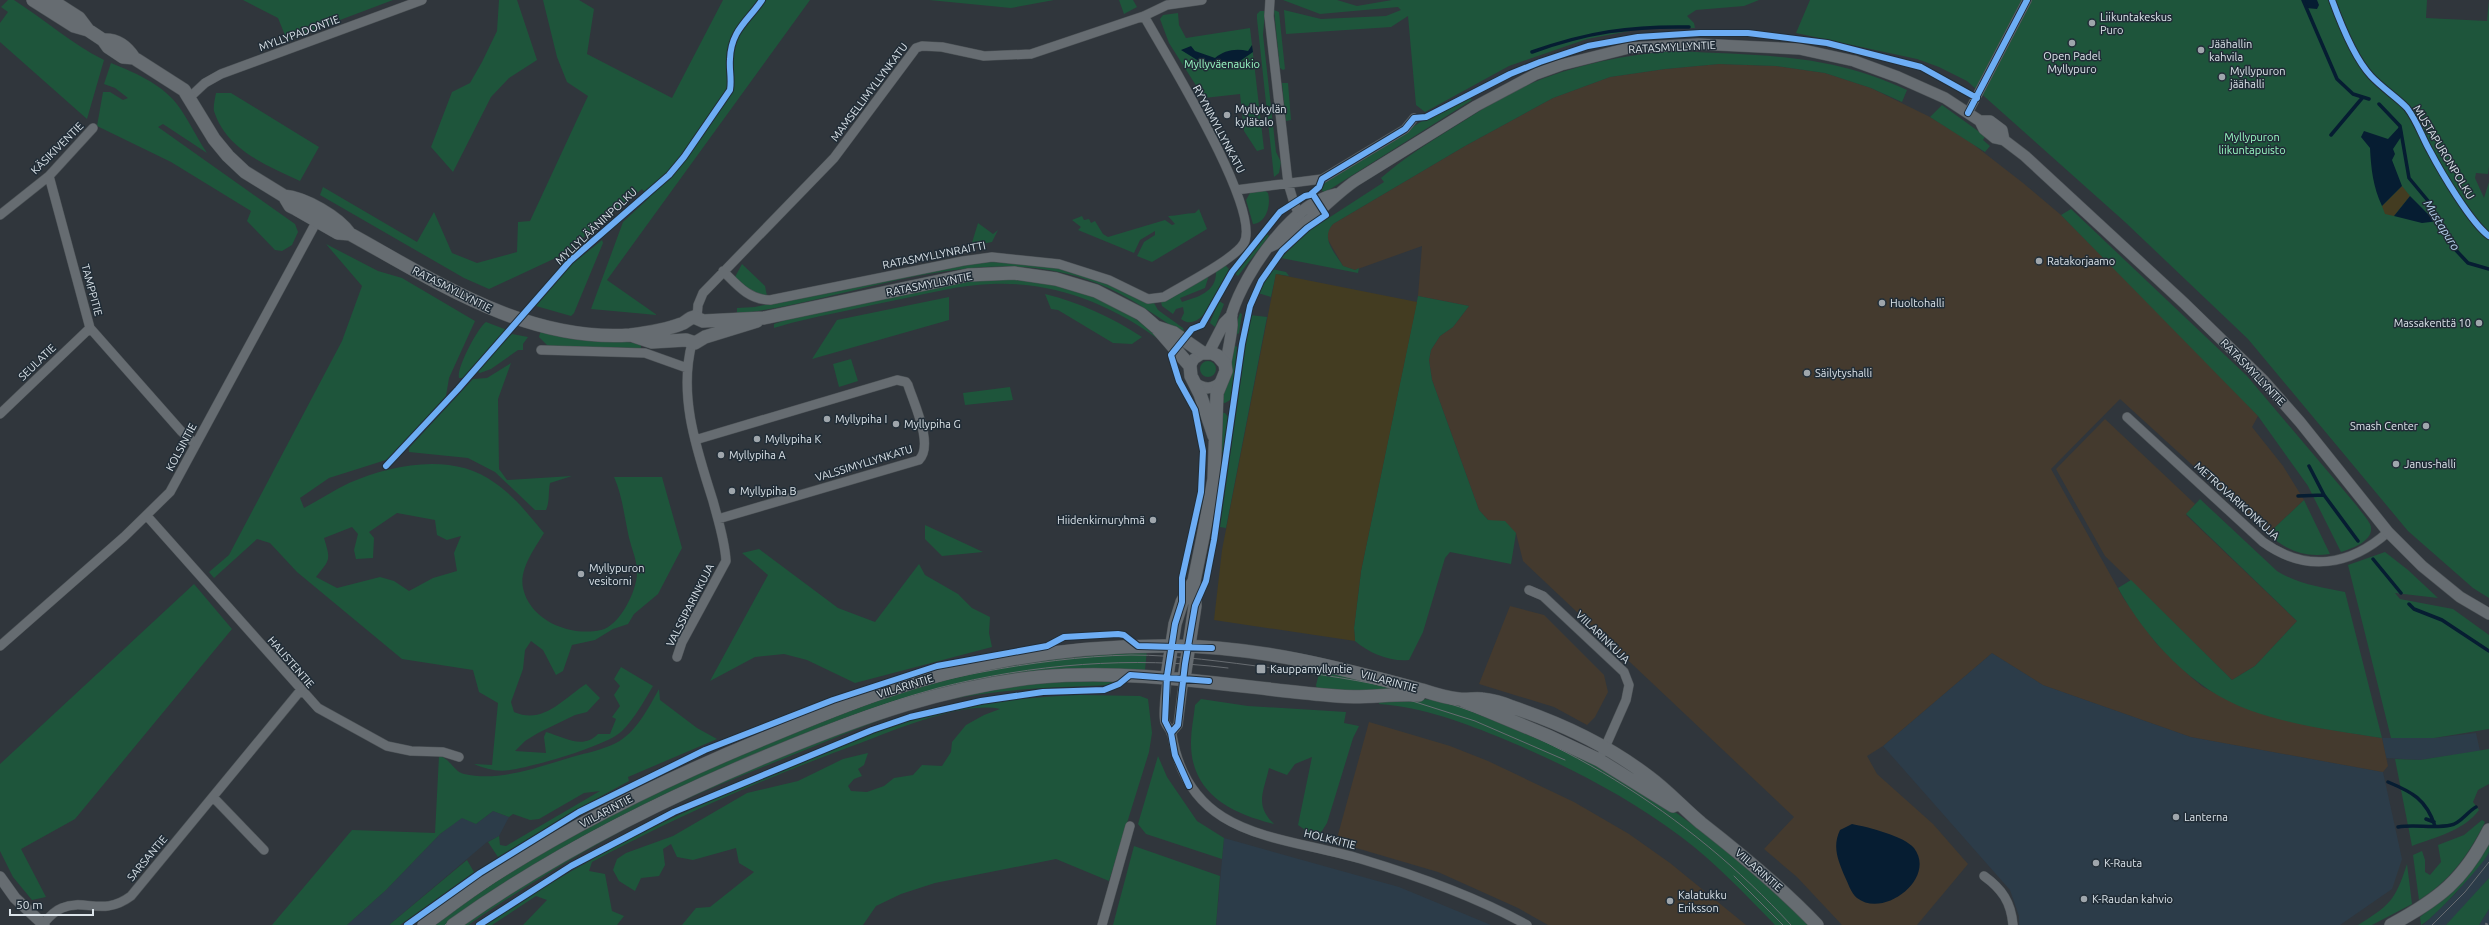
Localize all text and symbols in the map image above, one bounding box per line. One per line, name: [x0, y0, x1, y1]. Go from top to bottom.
place label: Liikuntakeskus Puro: [2100, 11, 2172, 36]
street label: MYLLYPADONTIE: [257, 13, 341, 53]
marker: Liikuntakeskus Puro: [2087, 18, 2097, 28]
marker: Open Padel Myllypuro: [2067, 38, 2077, 48]
place label: Jäähallin kahvila: [2209, 38, 2252, 63]
street label: RATASMYLLYNTIE: [1628, 39, 1716, 55]
street label: MAMSELLIMYLLYNKATU: [828, 41, 910, 143]
marker: Jäähallin kahvila: [2196, 45, 2206, 55]
place label: Open Padel Myllypuro: [2043, 50, 2101, 75]
park label: Myllyväenaukio: [1184, 58, 1260, 70]
place label: Myllypuron jäähalli: [2229, 65, 2286, 90]
marker: Myllypuron jäähalli: [2217, 72, 2227, 82]
street label: RYYNIMYLLYNKATU: [1191, 83, 1247, 175]
place label: Myllykylän kylätalo: [1235, 103, 1287, 128]
street label: MUSTAPURONPOLKU: [2411, 103, 2477, 201]
marker: Myllykylän kylätalo: [1222, 110, 1232, 120]
street label: KÄSIKIVENTIE: [29, 120, 85, 176]
park label: Myllypuron liikuntapuisto: [2218, 131, 2286, 156]
street label: MYLLYLÄÄNINPOLKU: [553, 185, 639, 267]
water label: Mustapuro: [2421, 197, 2463, 253]
street label: RATASMYLLYNRAITTI: [881, 239, 987, 271]
place label: Ratakorjaamo: [2047, 255, 2115, 267]
marker: Ratakorjaamo: [2034, 256, 2044, 266]
street label: TAMPPITIE: [79, 263, 105, 317]
street label: RATASMYLLYNTIE: [410, 264, 494, 314]
street label: RATASMYLLYNTIE: [885, 270, 973, 298]
place label: Huoltohalli: [1890, 297, 1944, 309]
marker: Huoltohalli: [1877, 298, 1887, 308]
place label: Massakenttä 10: [2394, 317, 2471, 329]
marker: Massakenttä 10: [2474, 318, 2484, 328]
street label: RATASMYLLYNTIE: [2218, 336, 2288, 408]
street label: SEULATIE: [16, 341, 58, 383]
place label: Säilytyshalli: [1815, 367, 1872, 379]
marker: Säilytyshalli: [1802, 368, 1812, 378]
place label: Myllypiha I: [835, 413, 887, 425]
marker: Myllypiha I: [822, 414, 832, 424]
place label: Myllypiha G: [904, 418, 961, 430]
marker: Myllypiha G: [891, 419, 901, 429]
place label: Smash Center: [2350, 420, 2419, 432]
street label: KOLSINTIE: [163, 421, 199, 473]
marker: Smash Center: [2421, 421, 2431, 431]
place label: Myllypiha K: [765, 433, 821, 445]
marker: Myllypiha K: [752, 434, 762, 444]
street label: VALSSIMYLLYNKATU: [814, 442, 914, 484]
place label: Myllypiha A: [729, 449, 786, 461]
marker: Myllypiha A: [716, 450, 726, 460]
place label: Janus-halli: [2404, 458, 2456, 470]
marker: Janus-halli: [2391, 459, 2401, 469]
street label: METROVARIKONKUJA: [2192, 460, 2282, 543]
place label: Myllypiha B: [740, 485, 796, 497]
marker: Myllypiha B: [727, 486, 737, 496]
place label: Hiidenkirnuryhmä: [1057, 514, 1145, 526]
marker: Hiidenkirnuryhmä: [1148, 515, 1158, 525]
street label: VALSSIPARINKUJA: [664, 561, 716, 648]
place label: Myllypuron vesitorni: [589, 562, 645, 587]
marker: Myllypuron vesitorni: [576, 569, 586, 579]
street label: VIILARINKUJA: [1574, 608, 1633, 666]
street label: HALISTENTIE: [265, 634, 317, 690]
marker: Kauppamyllyntie: [1255, 663, 1267, 675]
place label: Kauppamyllyntie: [1270, 663, 1352, 675]
street label: VIILARINTIE: [1359, 668, 1419, 694]
street label: VIILARINTIE: [875, 672, 935, 700]
street label: VIILARINTIE: [577, 792, 635, 830]
place label: Lanterna: [2184, 811, 2228, 823]
marker: Lanterna: [2171, 812, 2181, 822]
street label: HOLKKITIE: [1303, 827, 1357, 851]
street label: SARSANTIE: [125, 833, 169, 883]
street label: VIILARINTIE: [1733, 846, 1785, 894]
place label: K-Rauta: [2104, 857, 2142, 869]
marker: K-Rauta: [2091, 858, 2101, 868]
place label: Kalatukku Eriksson: [1678, 889, 1727, 914]
scale bar: [10, 891, 93, 917]
place label: K-Raudan kahvio: [2092, 893, 2173, 905]
marker: K-Raudan kahvio: [2079, 894, 2089, 904]
marker: Kalatukku Eriksson: [1665, 896, 1675, 906]
text: 50 m: [16, 898, 43, 911]

